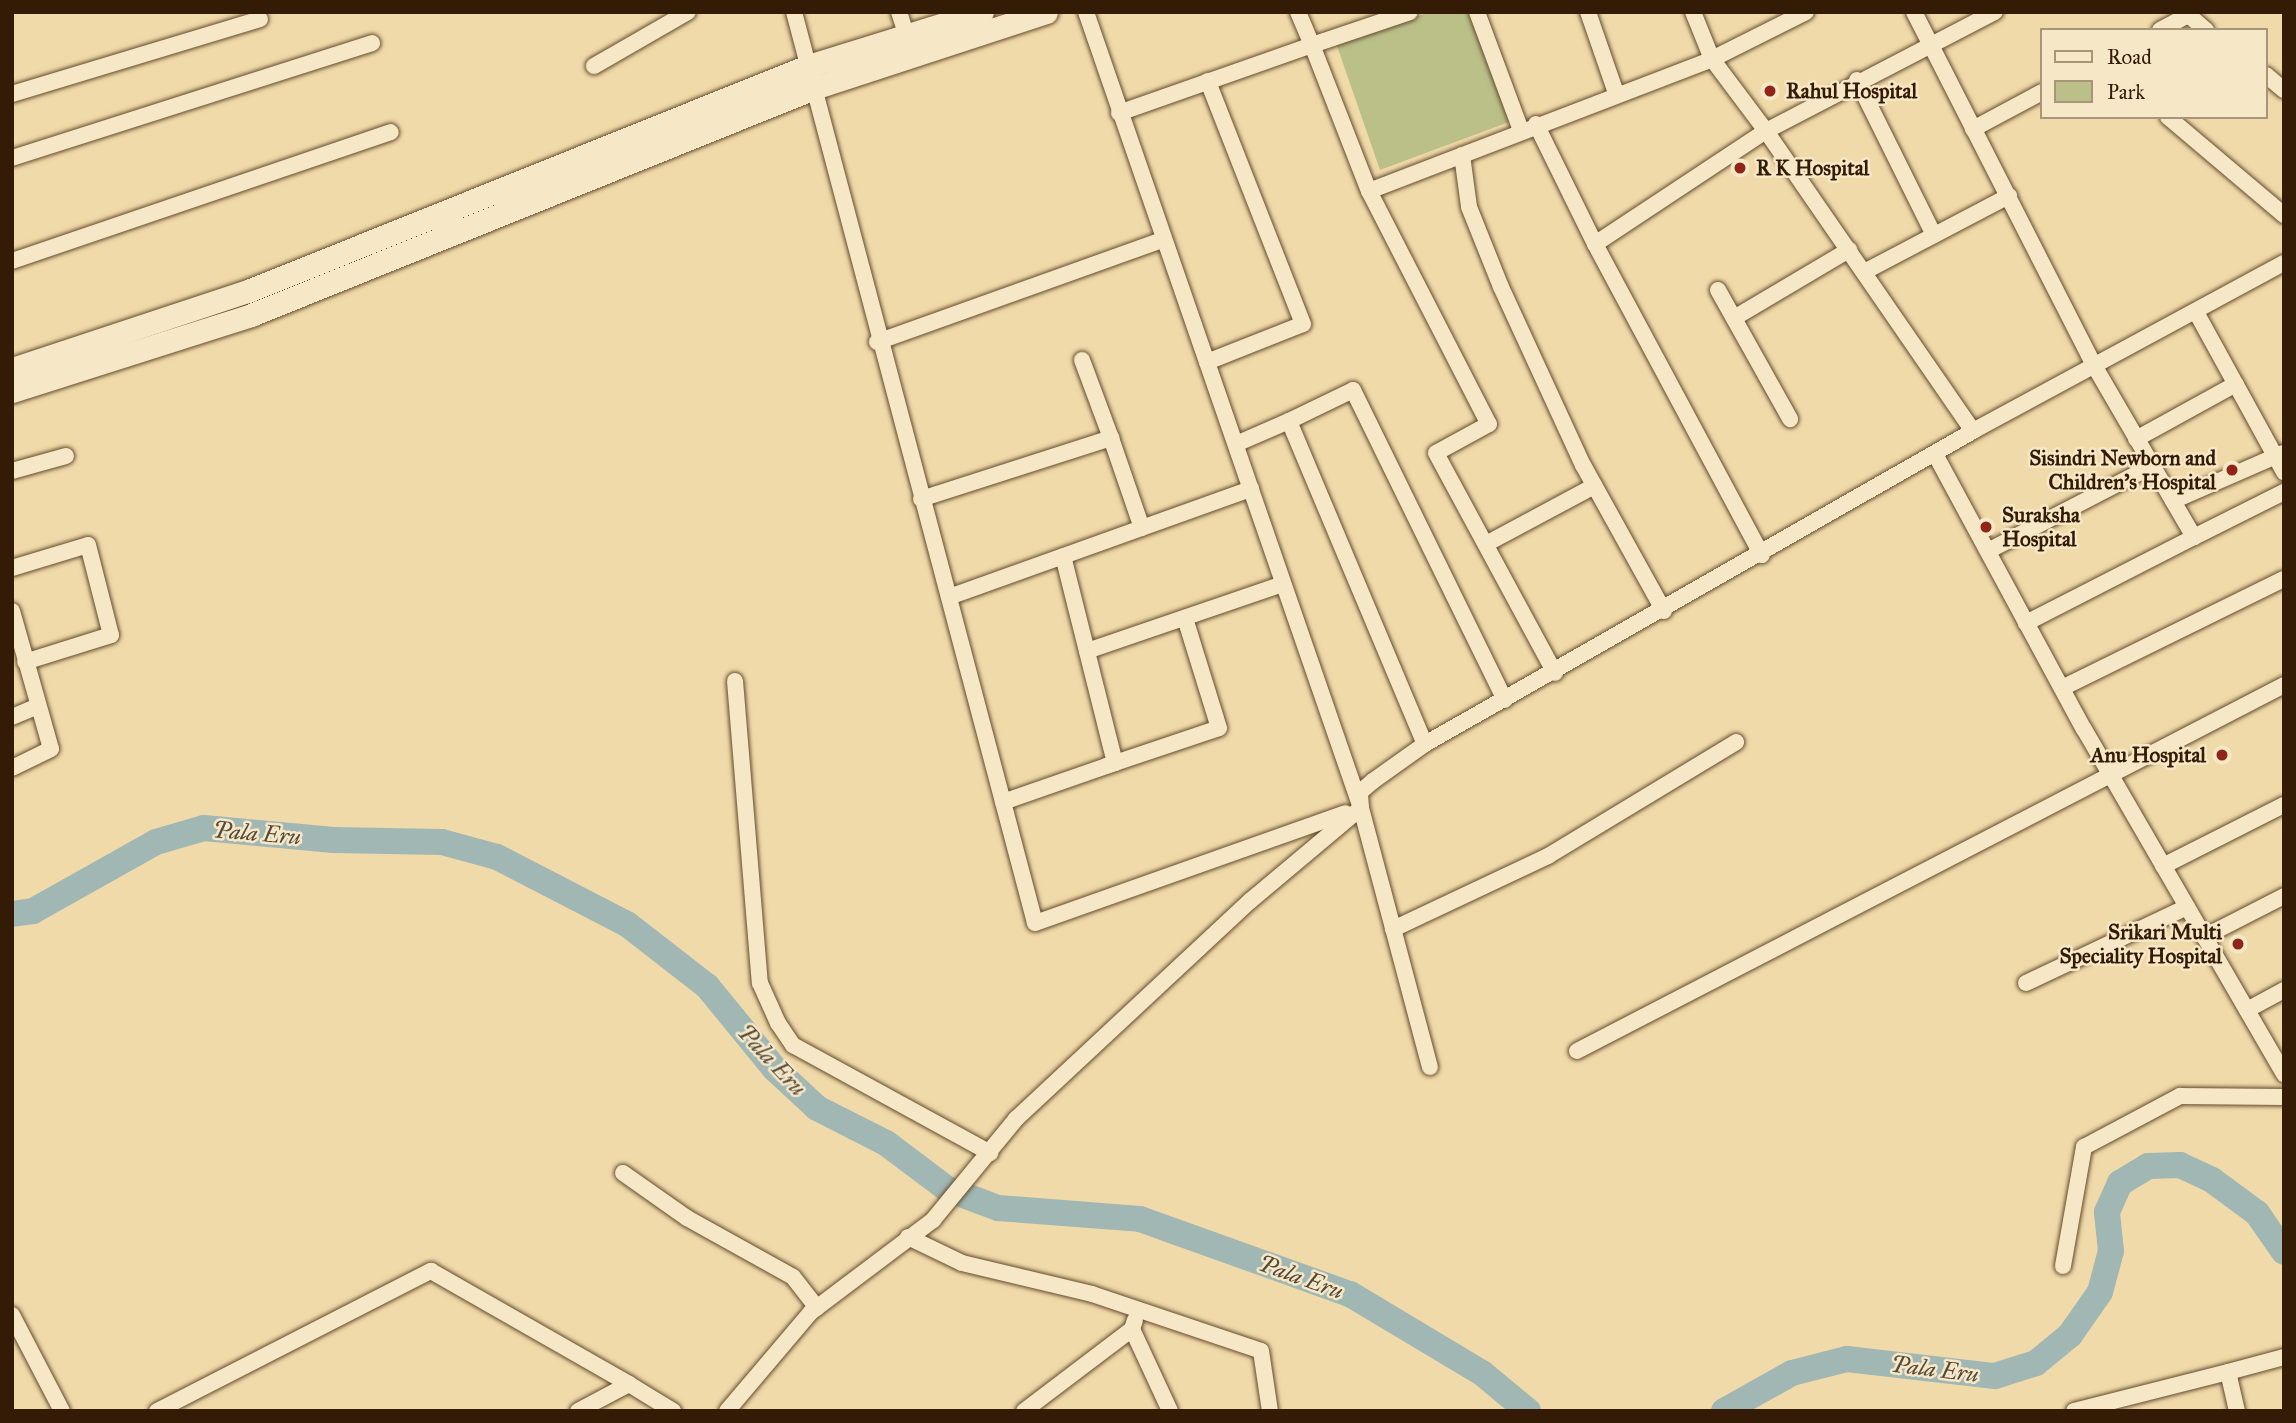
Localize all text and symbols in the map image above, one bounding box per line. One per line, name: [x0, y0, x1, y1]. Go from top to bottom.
legend: [2040, 28, 2268, 119]
text: Road: [2107, 44, 2152, 70]
place label: Rahul Hospital: [1786, 78, 1917, 104]
text: Park: [2107, 79, 2145, 105]
marker: Rahul Hospital: [1760, 81, 1780, 101]
place label: R K Hospital: [1756, 155, 1869, 181]
marker: R K Hospital: [1730, 158, 1750, 178]
place label: Sisindri Newborn and Children's Hospital: [2029, 445, 2216, 495]
marker: Sisindri Newborn and Children's Hospital: [2222, 460, 2242, 480]
place label: Suraksha Hospital: [2002, 502, 2080, 552]
marker: Suraksha Hospital: [1976, 517, 1996, 537]
place label: Anu Hospital: [2090, 742, 2206, 768]
marker: Anu Hospital: [2212, 745, 2232, 765]
water label: Pala Eru: [212, 815, 302, 851]
place label: Srikari Multi Speciality Hospital: [2060, 919, 2222, 969]
marker: Srikari Multi Speciality Hospital: [2228, 934, 2248, 954]
water label: Pala Eru: [732, 1018, 812, 1102]
water label: Pala Eru: [1255, 1249, 1347, 1305]
water label: Pala Eru: [1890, 1350, 1980, 1388]

